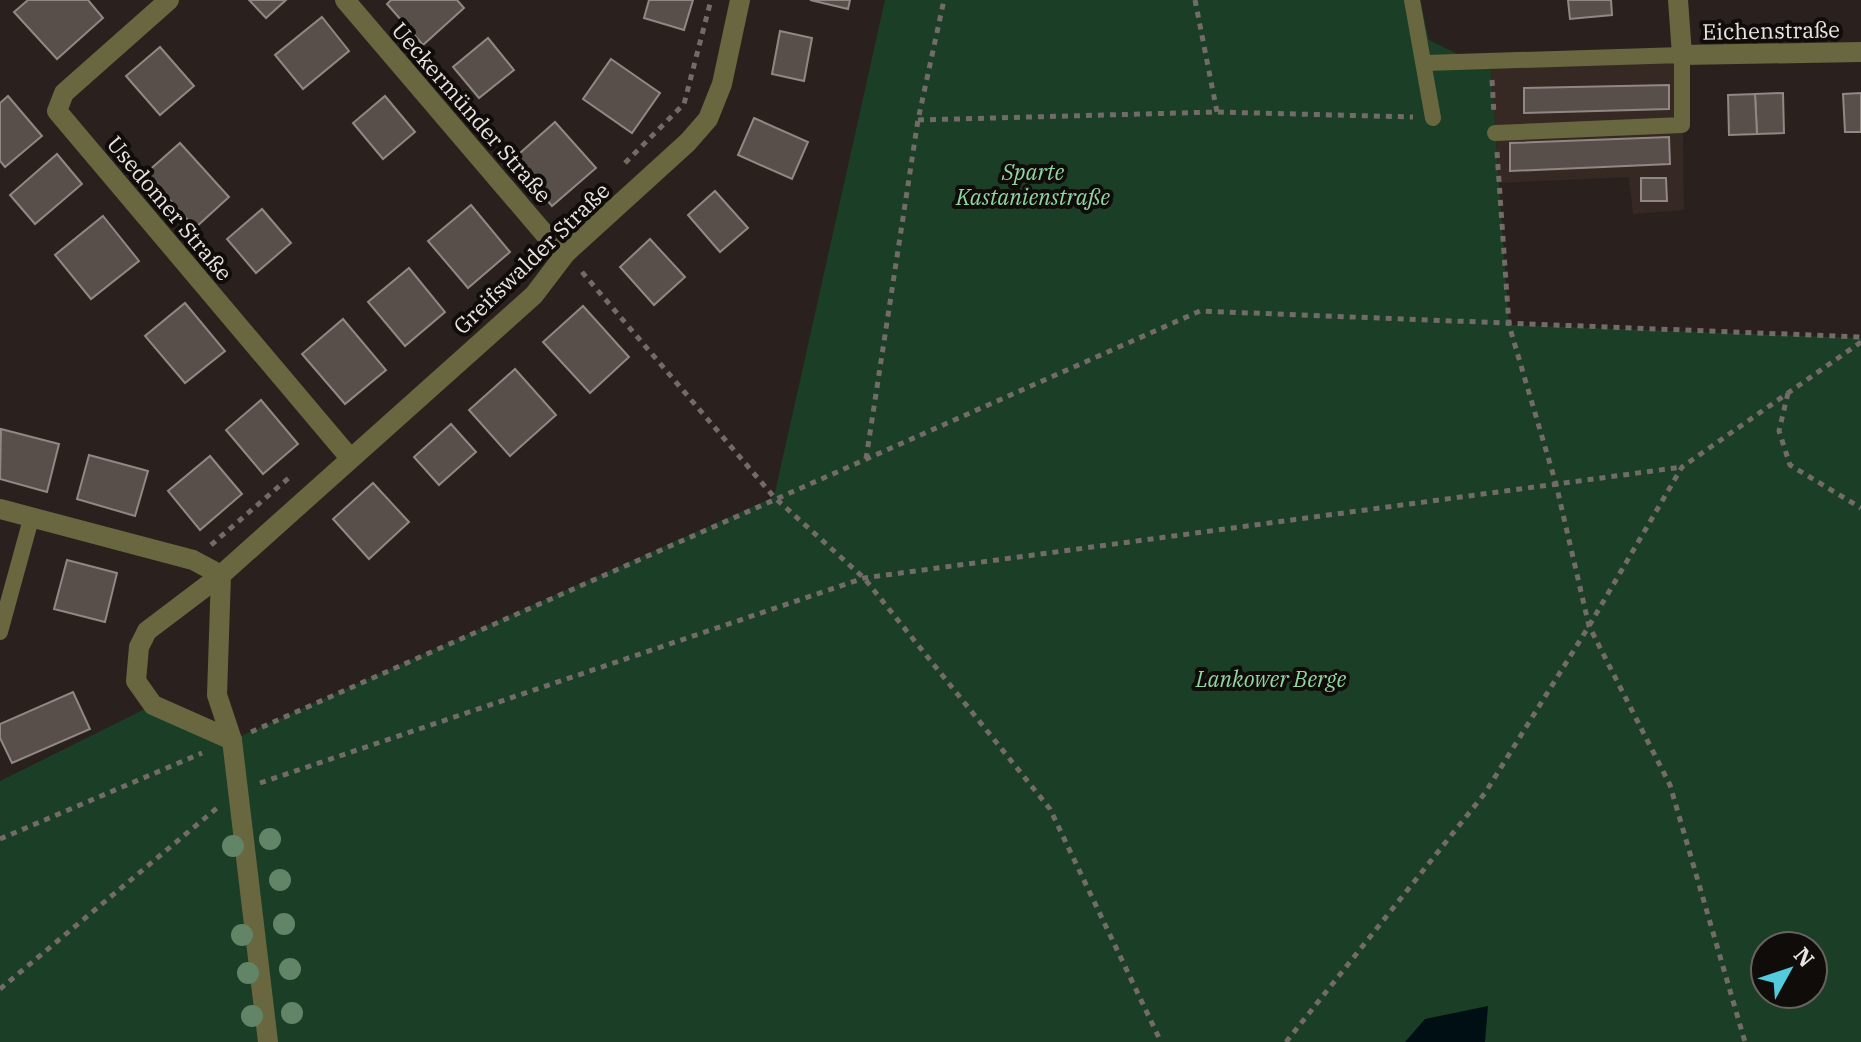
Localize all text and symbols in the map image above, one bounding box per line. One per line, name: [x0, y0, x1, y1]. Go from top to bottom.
street label: Eichenstraße: [1702, 14, 1840, 46]
street label: Ueckermünder Straße: [386, 16, 558, 208]
street label: Usedomer Straße: [101, 130, 239, 286]
park label: Sparte Kastanienstraße: [955, 157, 1110, 211]
street label: Greifswalder Straße: [447, 176, 615, 340]
park label: Lankower Berge: [1195, 664, 1347, 693]
north arrow: [1749, 930, 1829, 1010]
text: N: [1788, 941, 1821, 973]

